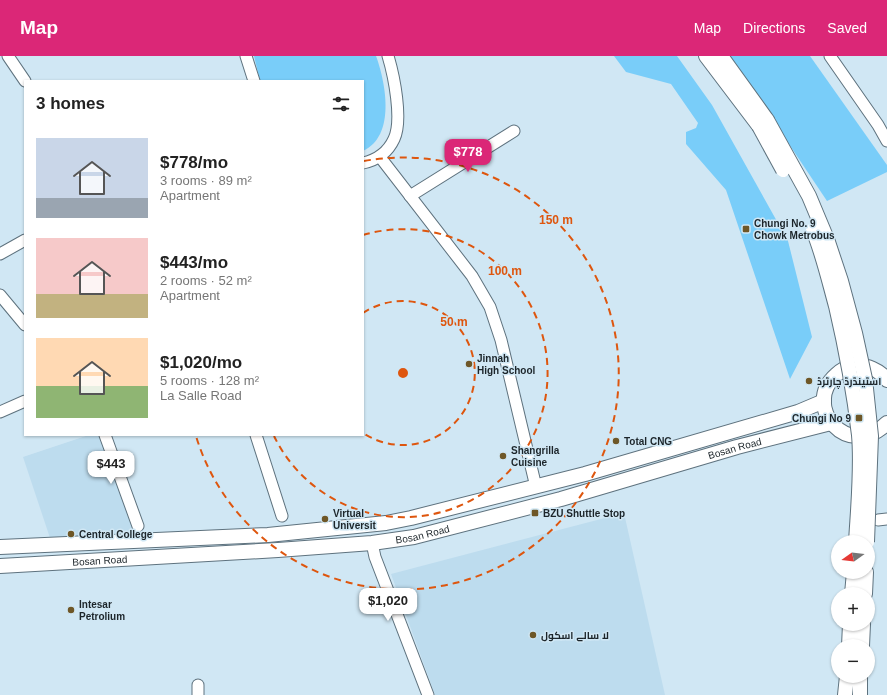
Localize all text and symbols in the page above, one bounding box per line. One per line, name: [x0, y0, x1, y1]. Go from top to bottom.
text: Map: [20, 17, 58, 38]
text: Map: [694, 20, 721, 36]
text: Directions: [743, 20, 805, 36]
text: Saved: [827, 20, 867, 36]
icon: filters: [330, 93, 352, 115]
text: 3 homes: [36, 94, 105, 113]
pin: $778: [444, 139, 492, 173]
text: $778: [454, 144, 482, 159]
text: $778/mo: [160, 153, 228, 172]
icon: home: [68, 154, 116, 202]
text: 3 rooms · 89 m²: [160, 173, 252, 188]
text: Apartment: [160, 188, 220, 203]
text: 150 m: [539, 213, 573, 227]
place label: Chungi No. 9 Chowk Metrobus: [754, 218, 835, 241]
marker: Chungi No. 9 Chowk Metrobus: [741, 224, 751, 234]
text: $443/mo: [160, 253, 228, 272]
icon: home: [68, 254, 116, 302]
text: 100 m: [488, 264, 522, 278]
text: 2 rooms · 52 m²: [160, 273, 252, 288]
text: Apartment: [160, 288, 220, 303]
text: 50 m: [440, 315, 468, 329]
text: $1,020/mo: [160, 353, 242, 372]
place label: Jinnah High School: [477, 353, 536, 376]
icon: home: [68, 354, 116, 402]
marker: Jinnah High School: [464, 359, 474, 369]
centre of rings: [396, 366, 410, 380]
text: 5 rooms · 128 m²: [160, 373, 259, 388]
marker: اسٹینڈرڈ چارٹرڈ: [804, 376, 814, 386]
place label: اسٹینڈرڈ چارٹرڈ: [817, 376, 881, 389]
text: La Salle Road: [160, 388, 242, 403]
place label: Chungi No 9: [792, 413, 851, 424]
marker: Chungi No 9: [854, 413, 864, 423]
marker: Total CNG: [611, 436, 621, 446]
place label: Total CNG: [624, 436, 672, 447]
street label: Bosan Road: [707, 436, 763, 461]
place label: Shangrilla Cuisine: [511, 445, 560, 468]
pin: $443: [87, 451, 135, 485]
marker: Shangrilla Cuisine: [498, 451, 508, 461]
text: $443: [97, 456, 125, 471]
place label: Virtual Universit: [333, 508, 376, 531]
marker: BZU Shuttle Stop: [530, 508, 540, 518]
place label: BZU Shuttle Stop: [543, 508, 625, 519]
marker: Virtual Universit: [320, 514, 330, 524]
street label: Bosan Road: [395, 523, 451, 546]
marker: Central College: [66, 529, 76, 539]
place label: Central College: [79, 529, 153, 540]
north arrow: [831, 535, 875, 579]
map controls: [831, 535, 875, 683]
street label: Bosan Road: [72, 554, 128, 568]
button: +: [831, 587, 875, 631]
pin: $1,020: [355, 588, 421, 622]
text: $1,020: [368, 593, 408, 608]
place label: Intesar Petrolium: [79, 599, 125, 622]
marker: Intesar Petrolium: [66, 605, 76, 615]
marker: لا سالے اسکول: [528, 630, 538, 640]
place label: لا سالے اسکول: [541, 630, 609, 642]
button: −: [831, 639, 875, 683]

